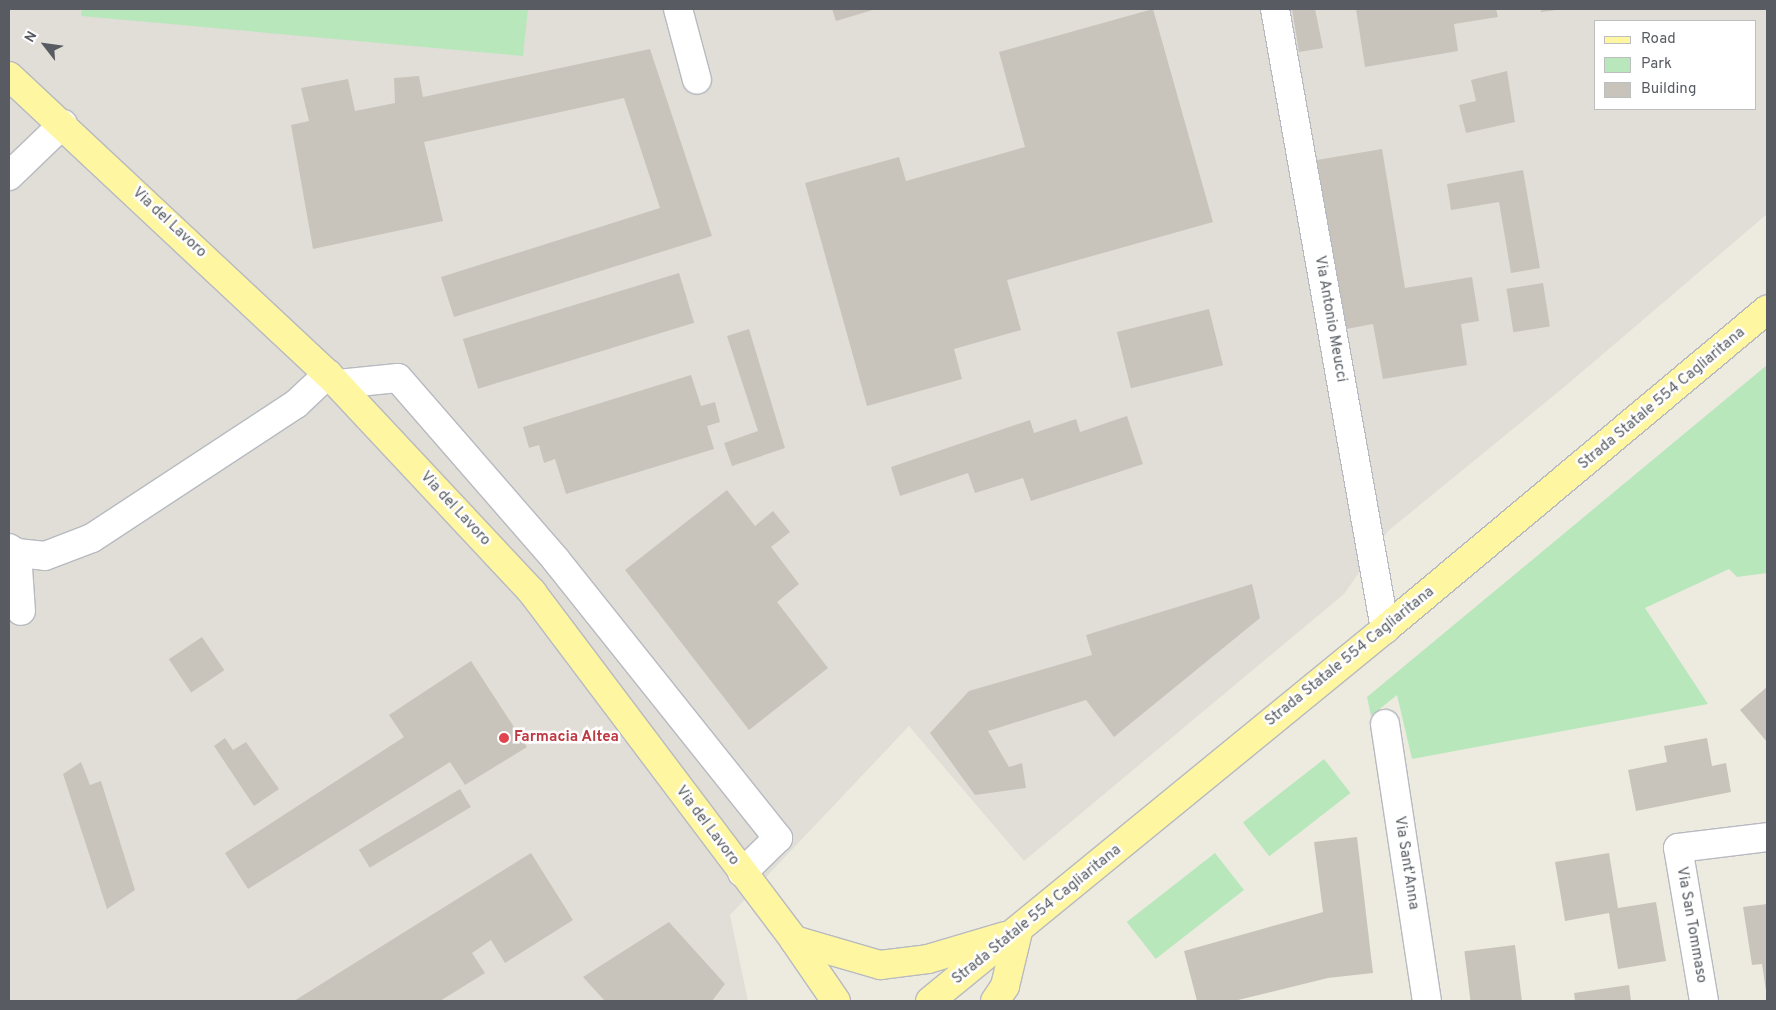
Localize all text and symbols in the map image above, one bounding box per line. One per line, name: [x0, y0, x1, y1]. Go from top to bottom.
north arrow: [20, 20, 70, 70]
legend: [1594, 20, 1756, 110]
text: N: [22, 29, 41, 46]
text: Road: [1641, 30, 1676, 49]
text: Park: [1641, 55, 1672, 74]
text: Building: [1641, 80, 1696, 99]
street label: Via del Lavoro: [128, 184, 210, 262]
street label: Via Antonio Meucci: [1310, 254, 1350, 384]
street label: Strada Statale 554 Cagliaritana: [1575, 324, 1749, 474]
street label: Via del Lavoro: [416, 468, 494, 550]
street label: Strada Statale 554 Cagliaritana: [1262, 583, 1438, 731]
place label: Farmacia Altea: [514, 729, 619, 747]
marker: Farmacia Altea: [498, 732, 510, 744]
street label: Via del Lavoro: [671, 783, 743, 869]
street label: Via Sant'Anna: [1390, 815, 1422, 911]
street label: Strada Statale 554 Cagliaritana: [949, 841, 1125, 989]
street label: Via San Tommaso: [1672, 865, 1710, 985]

